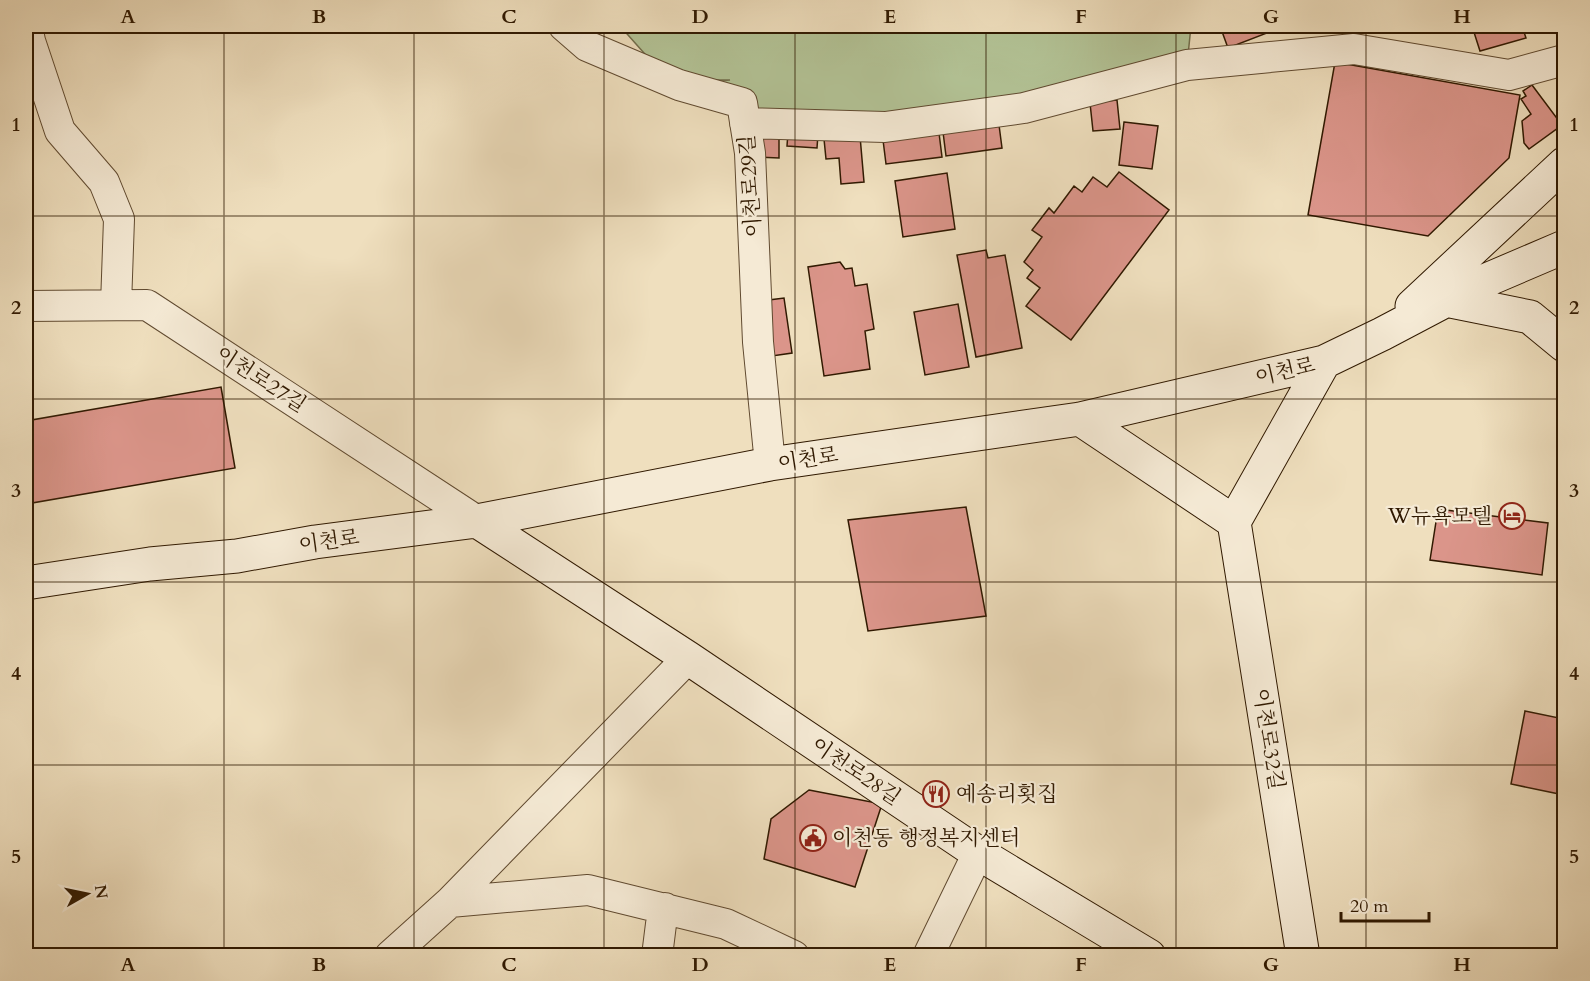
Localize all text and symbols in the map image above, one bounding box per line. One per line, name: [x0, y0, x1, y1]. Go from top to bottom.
text: A: [120, 3, 136, 30]
text: B: [312, 3, 326, 30]
text: C: [501, 3, 517, 30]
text: D: [691, 3, 709, 30]
text: E: [884, 3, 896, 30]
text: F: [1075, 3, 1087, 30]
text: G: [1263, 3, 1279, 30]
text: H: [1453, 3, 1471, 30]
text: 1: [11, 111, 21, 138]
text: 1: [1569, 111, 1579, 138]
street label: 이천로29길: [732, 134, 769, 238]
text: 2: [11, 294, 21, 321]
text: 2: [1569, 294, 1579, 321]
street label: 이천로27길: [210, 339, 312, 420]
street label: 이천로: [1252, 351, 1318, 392]
street label: 이천로: [776, 440, 840, 479]
text: 3: [11, 477, 21, 504]
text: 3: [1569, 477, 1579, 504]
hotel icon: W뉴욕모텔: [1497, 501, 1527, 531]
place label: W뉴욕모텔: [1387, 502, 1492, 531]
street label: 이천로: [297, 523, 361, 560]
text: 4: [11, 660, 21, 687]
text: 4: [1569, 660, 1579, 687]
street label: 이천로32길: [1246, 686, 1291, 792]
street label: 이천로28길: [805, 731, 906, 812]
restaurant icon: 예송리횟집: [921, 779, 951, 809]
place label: 예송리횟집: [956, 780, 1057, 809]
public building icon: 이천동 행정복지센터: [798, 823, 828, 853]
place label: 이천동 행정복지센터: [832, 824, 1020, 853]
text: 5: [11, 843, 21, 870]
text: 5: [1569, 843, 1579, 870]
north arrow: [57, 864, 117, 924]
text: N: [89, 883, 113, 900]
scale bar: [1341, 885, 1430, 923]
text: 20 m: [1350, 894, 1389, 919]
text: A: [120, 951, 136, 978]
text: B: [312, 951, 326, 978]
text: C: [501, 951, 517, 978]
text: D: [691, 951, 709, 978]
text: E: [884, 951, 896, 978]
text: F: [1075, 951, 1087, 978]
text: G: [1263, 951, 1279, 978]
text: H: [1453, 951, 1471, 978]

